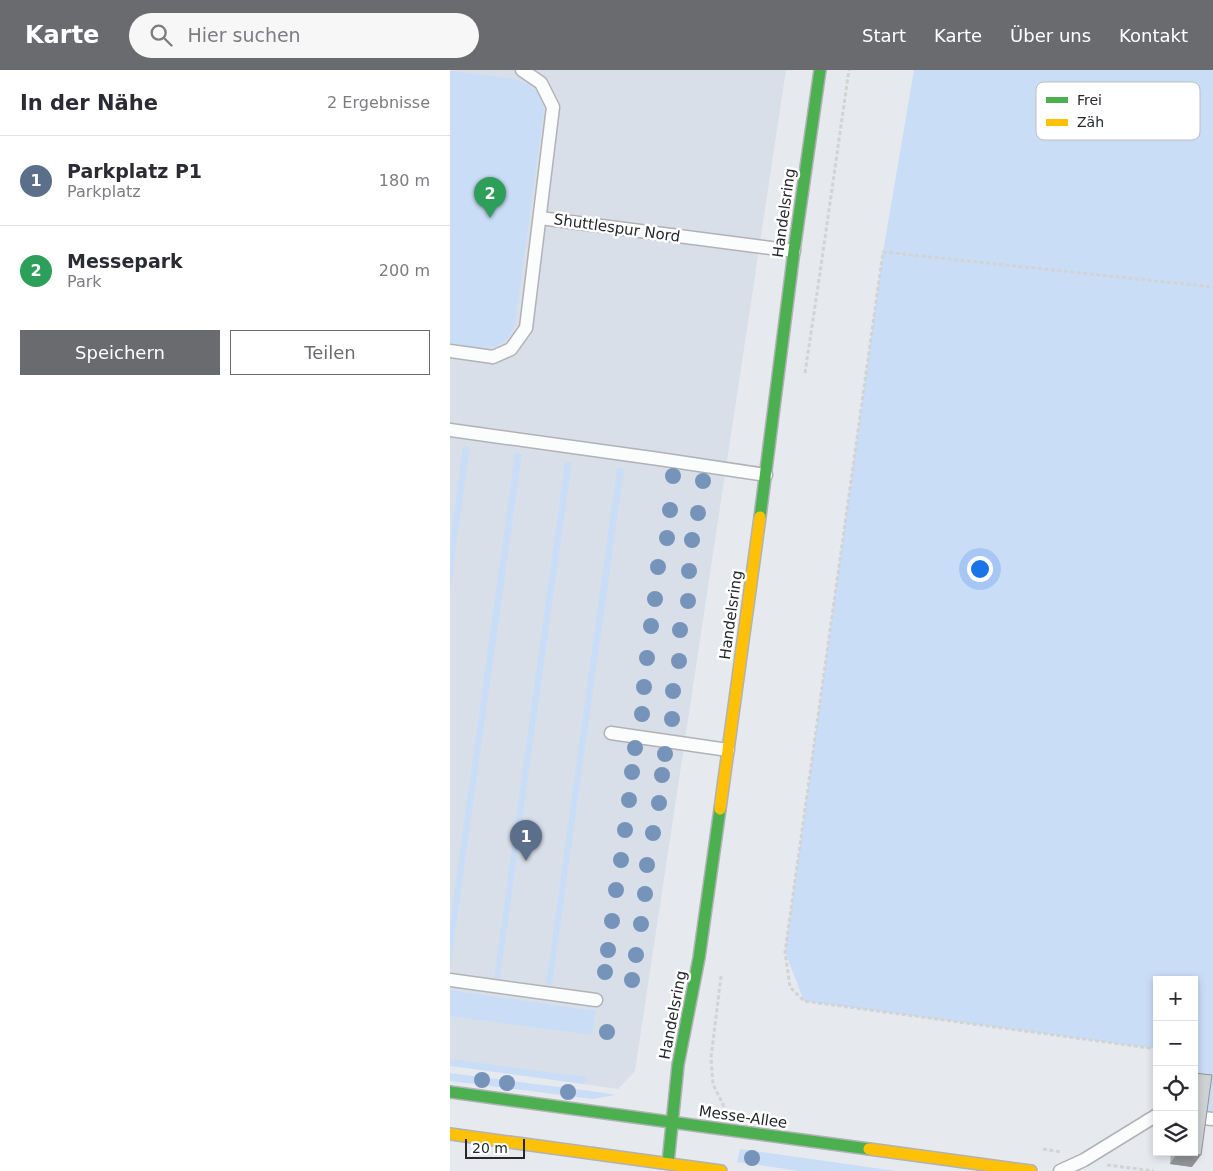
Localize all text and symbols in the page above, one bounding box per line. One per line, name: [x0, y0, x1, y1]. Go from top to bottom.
search box: [129, 13, 479, 58]
text: Karte: [25, 21, 99, 49]
icon: search: [147, 21, 175, 49]
text: Hier suchen: [187, 24, 301, 46]
text: Start: [862, 25, 906, 46]
text: Karte: [934, 25, 982, 46]
text: Über uns: [1010, 25, 1091, 46]
text: Kontakt: [1119, 25, 1188, 46]
legend: [1036, 82, 1200, 140]
text: In der Nähe: [20, 91, 158, 115]
text: Frei: [1077, 92, 1102, 108]
text: 2 Ergebnisse: [327, 93, 430, 112]
text: Zäh: [1077, 114, 1104, 130]
text: Parkplatz P1: [67, 160, 202, 182]
street label: Handelsring: [769, 167, 799, 259]
text: 1: [30, 171, 42, 190]
text: 180 m: [379, 171, 430, 190]
pin: 2: [474, 177, 506, 218]
text: Parkplatz: [67, 182, 141, 201]
street label: Shuttlespur Nord: [553, 210, 681, 246]
text: Messepark: [67, 250, 183, 272]
text: 2: [30, 261, 42, 280]
text: 200 m: [379, 261, 430, 280]
text: Park: [67, 272, 102, 291]
button: Speichern: [20, 330, 220, 375]
button: Teilen: [230, 330, 430, 375]
your location: [967, 556, 993, 582]
street label: Handelsring: [716, 569, 746, 661]
pin: 1: [510, 820, 542, 861]
street label: Handelsring: [656, 969, 690, 1061]
map controls: [1153, 976, 1198, 1156]
button: +: [1153, 976, 1198, 1021]
button: −: [1153, 1021, 1198, 1066]
button: locate: [1153, 1066, 1198, 1111]
street label: Messe-Allee: [698, 1102, 788, 1132]
button: layers: [1153, 1111, 1198, 1156]
scale bar: [465, 1136, 525, 1159]
text: 20 m: [472, 1140, 508, 1156]

